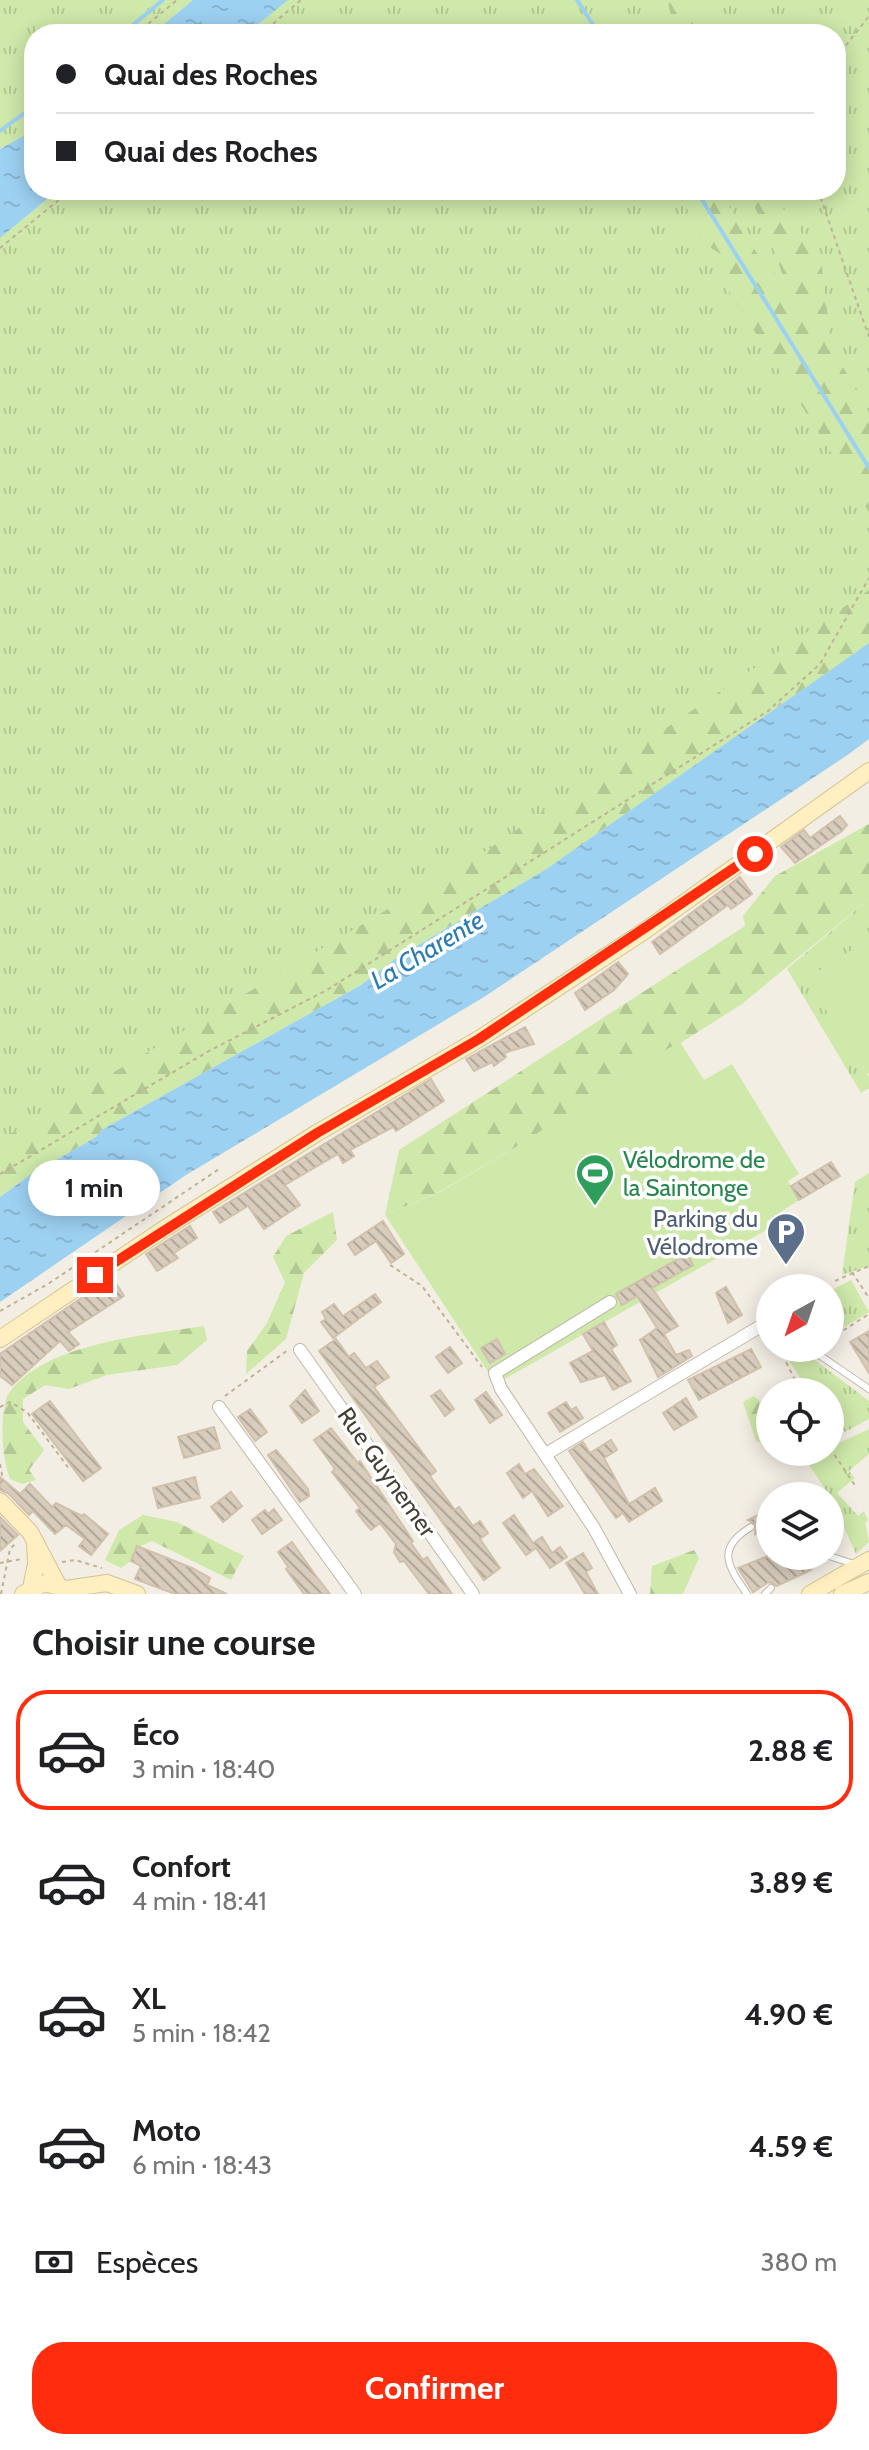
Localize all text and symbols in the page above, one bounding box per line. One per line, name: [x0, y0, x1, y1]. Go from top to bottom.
text: Quai des Roches: [104, 56, 318, 93]
text: Quai des Roches: [104, 133, 318, 170]
route start: [737, 836, 773, 872]
water label: La Charente: [365, 904, 489, 996]
place label: Vélodrome de la Saintonge: [623, 1145, 765, 1202]
sports icon: Vélodrome de la Saintonge: [574, 1152, 616, 1207]
callout: 1 min: [29, 1159, 161, 1215]
text: 1 min: [65, 1172, 123, 1204]
place label: Parking du Vélodrome: [647, 1204, 758, 1261]
parking icon: Parking du Vélodrome: [765, 1211, 807, 1266]
route end: [77, 1257, 113, 1293]
north arrow: [756, 1274, 844, 1362]
map controls: [756, 1274, 844, 1570]
button: locate: [756, 1378, 844, 1466]
street label: Rue Guynemer: [332, 1402, 443, 1543]
button: layers: [756, 1482, 844, 1570]
text: Choisir une course: [32, 1620, 315, 1664]
icon: car: [36, 1714, 108, 1786]
text: Éco: [132, 1716, 179, 1753]
text: 2.88 €: [748, 1732, 833, 1769]
text: 3 min · 18:40: [132, 1753, 275, 1785]
icon: car: [36, 1846, 108, 1918]
text: Confort: [132, 1848, 231, 1885]
text: 3.89 €: [749, 1864, 833, 1901]
text: 4 min · 18:41: [132, 1885, 267, 1917]
icon: car: [36, 1978, 108, 2050]
text: XL: [132, 1980, 166, 2017]
text: 4.90 €: [744, 1996, 833, 2033]
text: 5 min · 18:42: [132, 2017, 271, 2049]
icon: car: [36, 2110, 108, 2182]
text: Moto: [132, 2112, 201, 2149]
text: 4.59 €: [749, 2128, 833, 2165]
text: 6 min · 18:43: [132, 2149, 272, 2181]
icon: cash: [32, 2240, 76, 2284]
text: Espèces: [96, 2244, 198, 2281]
text: 380 m: [760, 2246, 837, 2278]
button: Confirmer: [32, 2342, 837, 2434]

